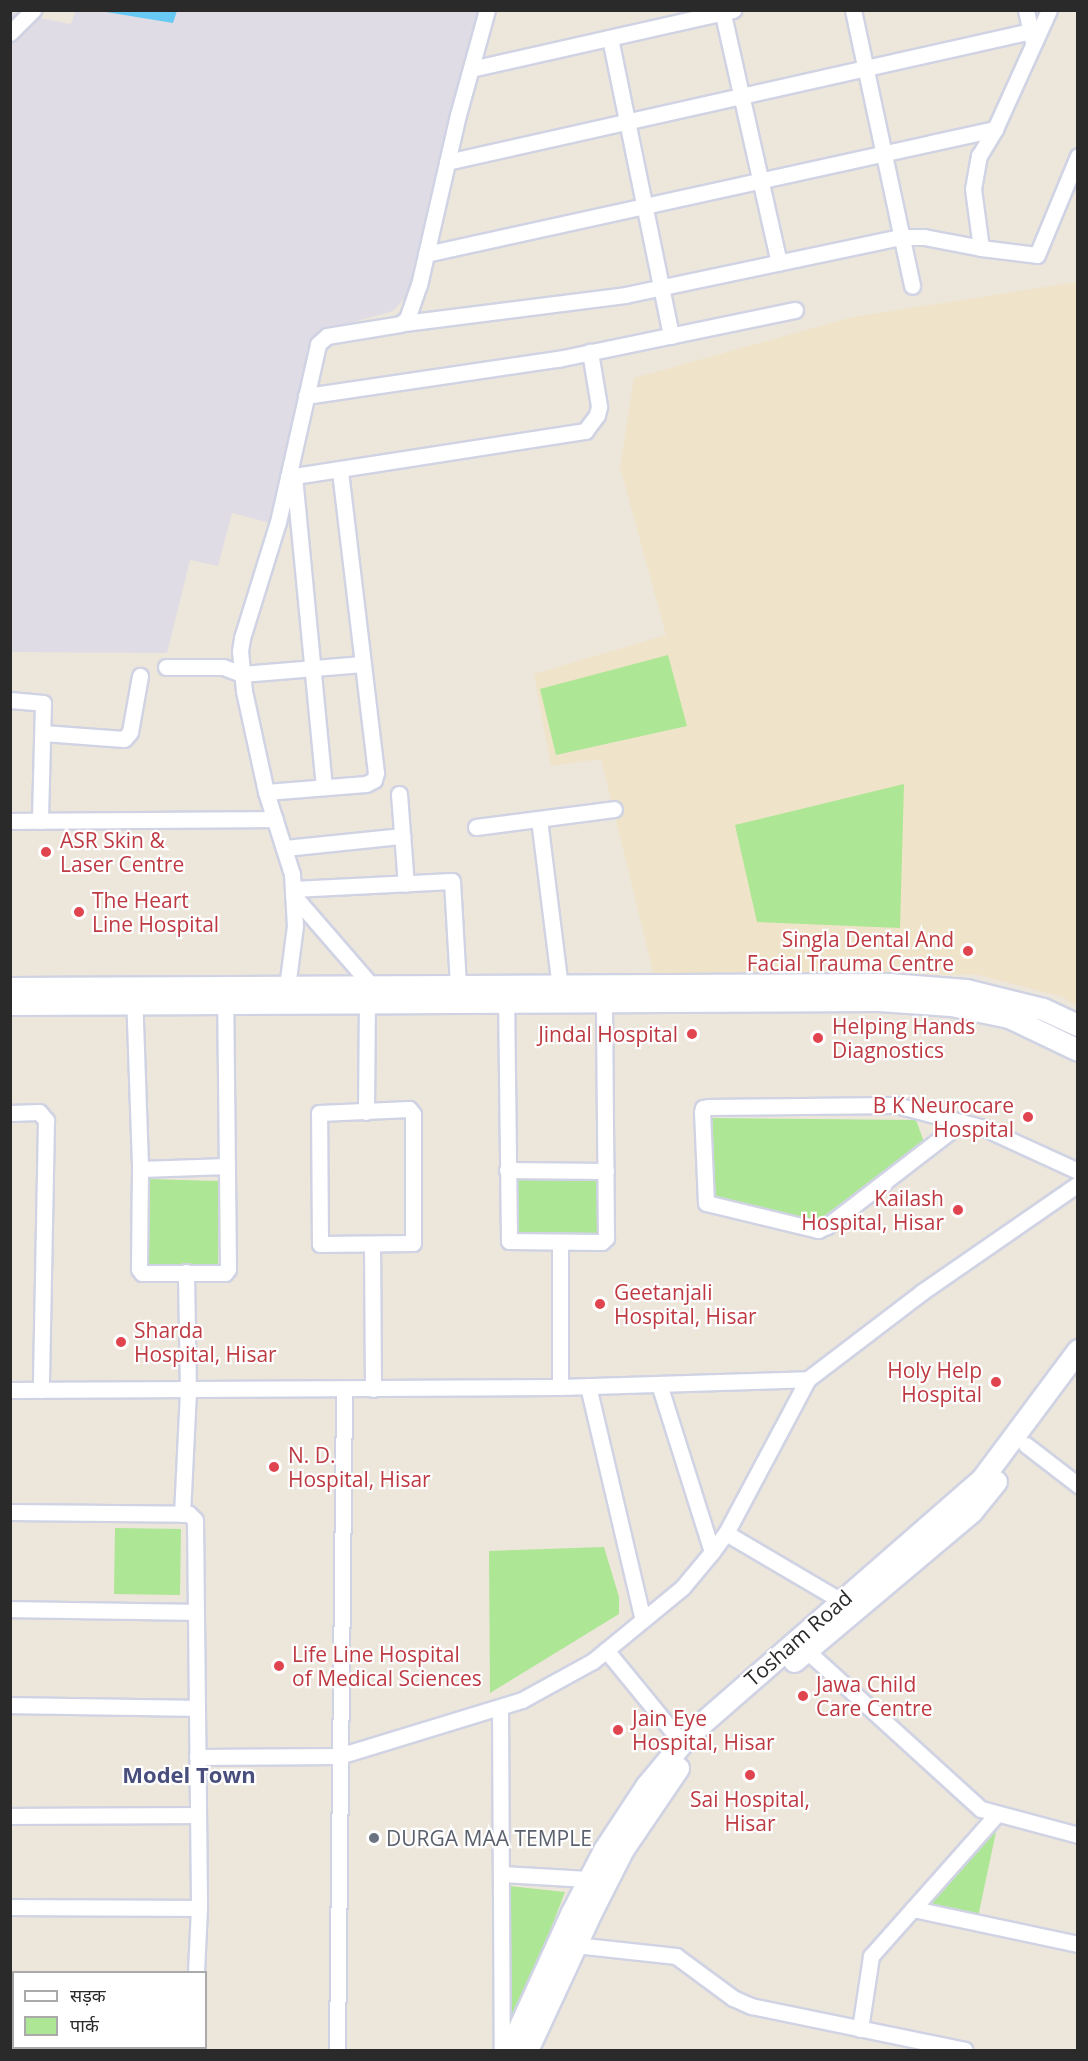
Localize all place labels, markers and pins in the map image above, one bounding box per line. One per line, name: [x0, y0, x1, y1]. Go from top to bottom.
place label: ASR Skin & Laser Centre: [60, 827, 184, 877]
marker: ASR Skin & Laser Centre: [37, 843, 55, 861]
place label: The Heart Line Hospital: [92, 887, 219, 937]
marker: The Heart Line Hospital: [70, 903, 88, 921]
place label: Singla Dental And Facial Trauma Centre: [747, 926, 954, 976]
marker: Singla Dental And Facial Trauma Centre: [959, 942, 977, 960]
place label: Helping Hands Diagnostics: [832, 1013, 975, 1063]
place label: Jindal Hospital: [538, 1021, 678, 1047]
marker: Jindal Hospital: [683, 1025, 701, 1043]
marker: Helping Hands Diagnostics: [809, 1029, 827, 1047]
place label: B K Neurocare Hospital: [873, 1092, 1014, 1142]
marker: B K Neurocare Hospital: [1019, 1108, 1037, 1126]
place label: Kailash Hospital, Hisar: [801, 1185, 944, 1235]
marker: Kailash Hospital, Hisar: [949, 1201, 967, 1219]
place label: Geetanjali Hospital, Hisar: [614, 1279, 757, 1329]
marker: Geetanjali Hospital, Hisar: [591, 1295, 609, 1313]
place label: Sharda Hospital, Hisar: [134, 1317, 277, 1367]
marker: Sharda Hospital, Hisar: [112, 1333, 130, 1351]
place label: Holy Help Hospital: [887, 1357, 982, 1407]
marker: Holy Help Hospital: [987, 1373, 1005, 1391]
place label: N. D. Hospital, Hisar: [288, 1442, 431, 1492]
marker: N. D. Hospital, Hisar: [265, 1458, 283, 1476]
place label: Life Line Hospital of Medical Sciences: [292, 1641, 482, 1691]
marker: Life Line Hospital of Medical Sciences: [270, 1657, 288, 1675]
place label: Jawa Child Care Centre: [816, 1671, 932, 1721]
marker: Jawa Child Care Centre: [794, 1687, 812, 1705]
place label: Jain Eye Hospital, Hisar: [632, 1705, 775, 1755]
marker: Jain Eye Hospital, Hisar: [609, 1721, 627, 1739]
marker: Sai Hospital, Hisar: [741, 1766, 759, 1784]
place label: Sai Hospital, Hisar: [690, 1786, 810, 1836]
place label: DURGA MAA TEMPLE: [386, 1825, 592, 1851]
marker: DURGA MAA TEMPLE: [367, 1831, 381, 1845]

